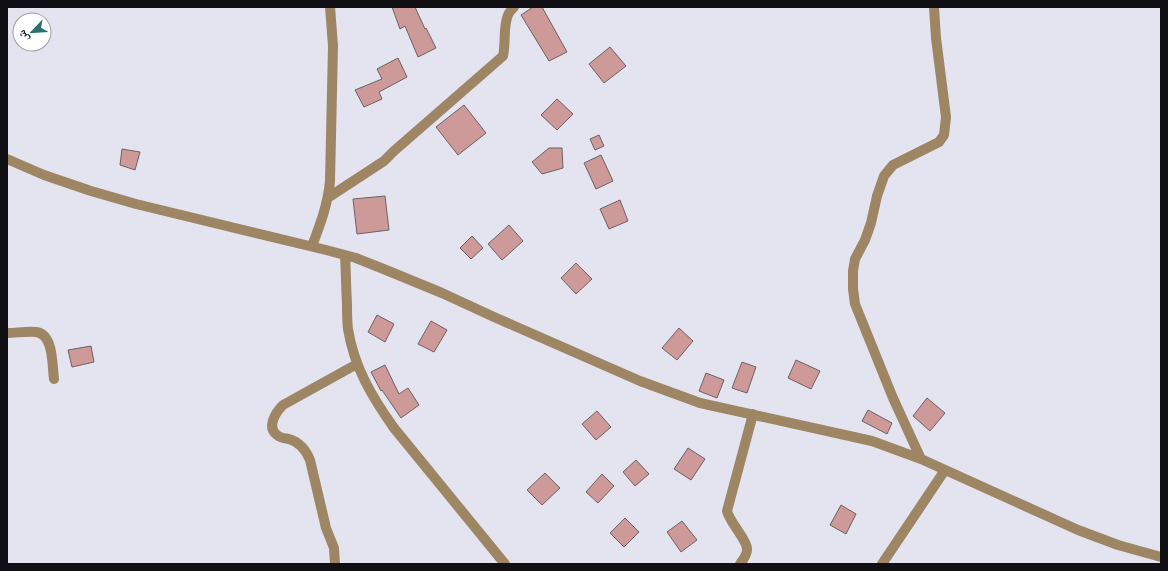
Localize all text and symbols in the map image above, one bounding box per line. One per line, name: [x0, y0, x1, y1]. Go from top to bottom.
north arrow: [12, 12, 52, 52]
text: ش: [14, 27, 33, 44]

